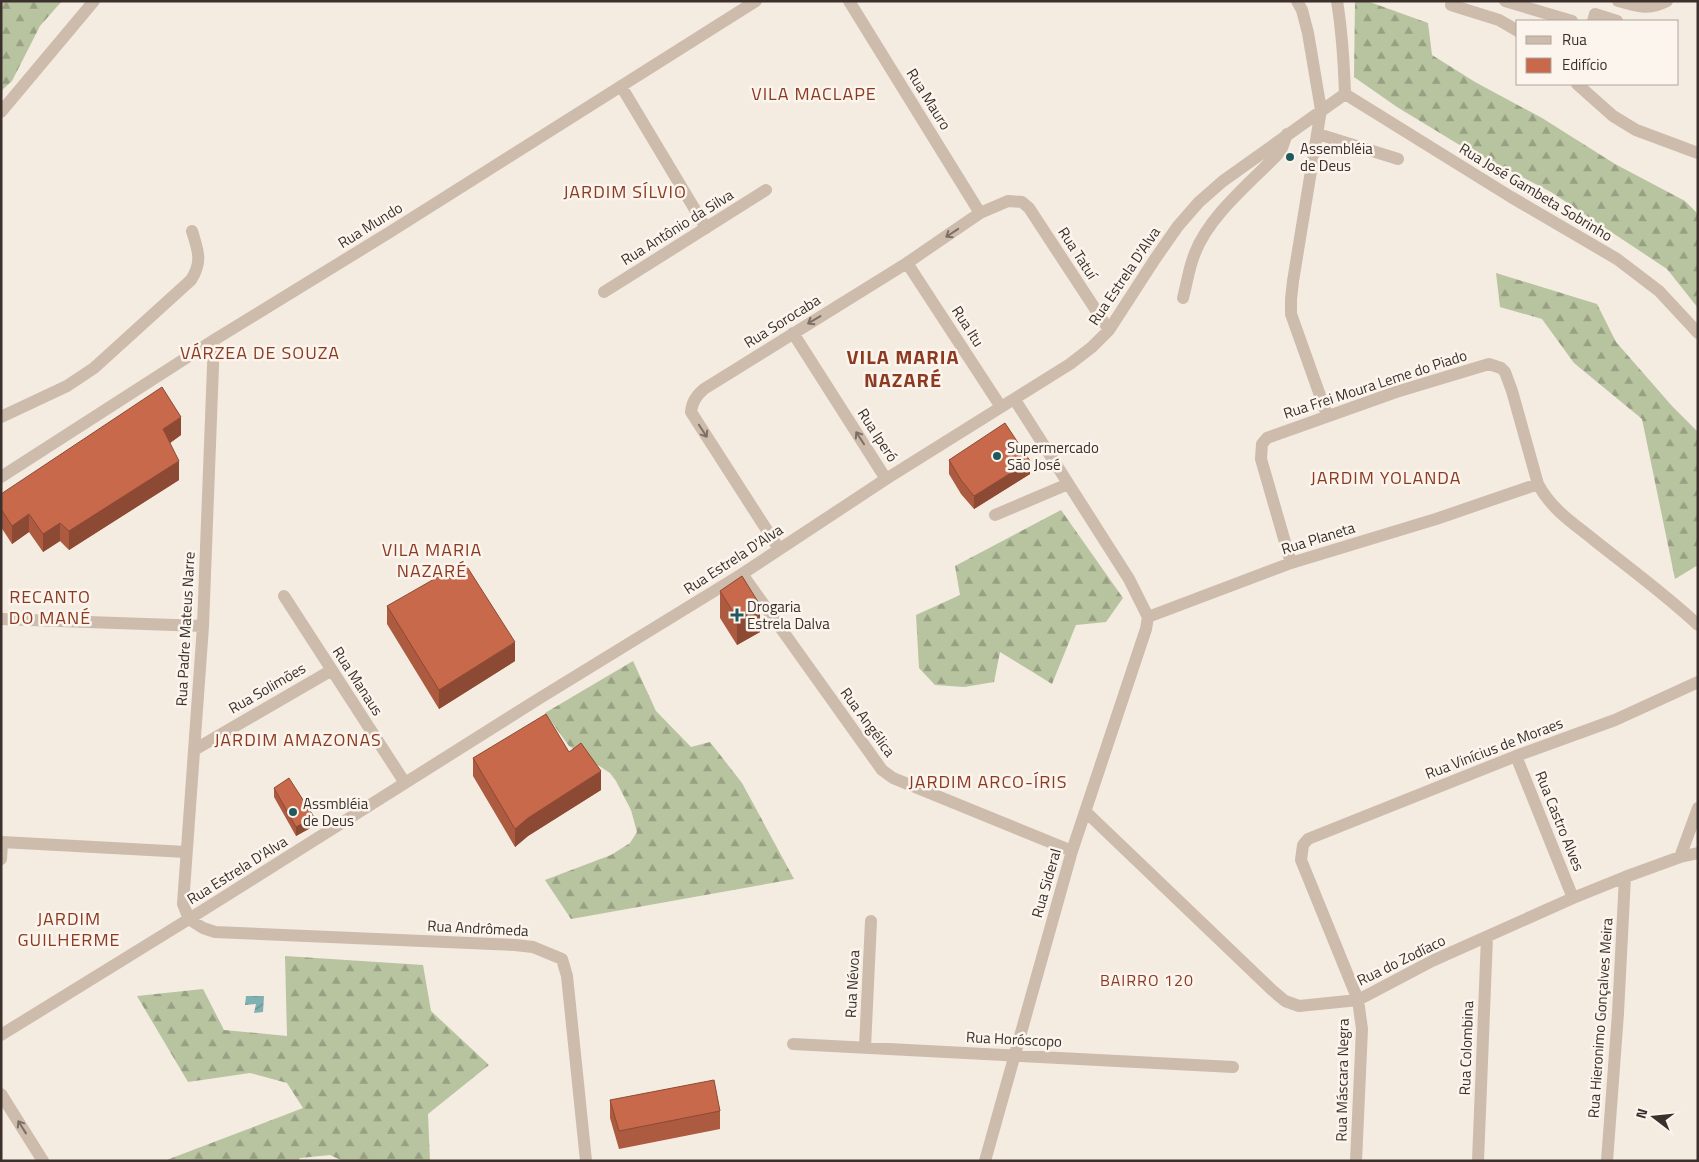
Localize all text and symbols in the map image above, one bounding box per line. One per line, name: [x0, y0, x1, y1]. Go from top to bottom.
legend: [1516, 20, 1679, 85]
text: Rua: [1562, 28, 1587, 51]
text: Edifício: [1562, 53, 1607, 76]
street label: Rua Mauro: [901, 64, 957, 134]
district label: VILA MACLAPE: [751, 80, 877, 107]
place label: Assembléia de Deus: [1300, 137, 1373, 177]
street label: Rua José Gambeta Sobrinho: [1455, 137, 1617, 247]
marker: Assembléia de Deus: [1284, 151, 1296, 163]
district label: JARDIM SÍLVIO: [563, 178, 687, 205]
street label: Rua Antônio da Silva: [616, 183, 738, 271]
street label: Rua Mundo: [333, 196, 407, 254]
street label: Rua Tatuí: [1052, 222, 1105, 285]
street label: Rua Estrela D'Alva: [1082, 222, 1166, 330]
one-way arrow: [945, 228, 959, 238]
street label: Rua Sorocaba: [739, 288, 825, 354]
street label: Rua Itu: [946, 301, 990, 351]
one-way arrow: [808, 315, 822, 325]
district label: VÁRZEA DE SOUZA: [180, 339, 340, 366]
district label: VILA MARIA NAZARÉ: [846, 341, 960, 395]
street label: Rua Frei Moura Leme do Piado: [1280, 343, 1470, 425]
street label: Rua Iperó: [852, 404, 904, 467]
one-way arrow: [698, 424, 708, 438]
one-way arrow: [855, 431, 865, 445]
place label: Supermercado São José: [1007, 436, 1099, 476]
marker: Supermercado São José: [991, 450, 1003, 462]
district label: JARDIM YOLANDA: [1311, 464, 1461, 491]
street label: Rua Planeta: [1278, 516, 1358, 560]
street label: Rua Estrela D'Alva: [679, 518, 788, 600]
district label: VILA MARIA NAZARÉ: [382, 536, 482, 584]
street label: Rua Padre Mateus Narre: [169, 551, 201, 707]
district label: RECANTO DO MANÉ: [9, 583, 91, 631]
place label: Drogaria Estrela Dalva: [747, 595, 830, 635]
marker: Drogaria Estrela Dalva: [731, 609, 743, 621]
street label: Rua Manaus: [327, 642, 389, 720]
street label: Rua Solimões: [224, 657, 310, 719]
street label: Rua Angélica: [835, 682, 901, 762]
street label: Rua Vinícius de Moraes: [1422, 711, 1566, 785]
district label: JARDIM AMAZONAS: [214, 726, 382, 753]
street label: Rua Castro Alves: [1529, 767, 1591, 875]
district label: JARDIM ARCO-ÍRIS: [908, 768, 1068, 795]
place label: Assmbléia de Deus: [303, 792, 369, 832]
marker: Assmbléia de Deus: [287, 806, 299, 818]
street label: Rua Estrela D'Alva: [182, 830, 292, 910]
street label: Rua Sideral: [1025, 846, 1067, 920]
district label: JARDIM GUILHERME: [18, 905, 121, 953]
street label: Rua Andrômeda: [427, 914, 530, 942]
street label: Rua Hieronimo Gonçalves Meira: [1582, 917, 1619, 1119]
street label: Rua do Zodíaco: [1353, 929, 1449, 991]
street label: Rua Névoa: [839, 949, 865, 1019]
district label: BAIRRO 120: [1100, 968, 1194, 992]
street label: Rua Colombina: [1453, 1000, 1479, 1096]
street label: Rua Máscara Negra: [1329, 1018, 1355, 1142]
street label: Rua Horóscopo: [965, 1025, 1063, 1053]
north arrow: [1629, 1092, 1679, 1142]
text: N: [1630, 1106, 1652, 1121]
one-way arrow: [17, 1121, 27, 1135]

